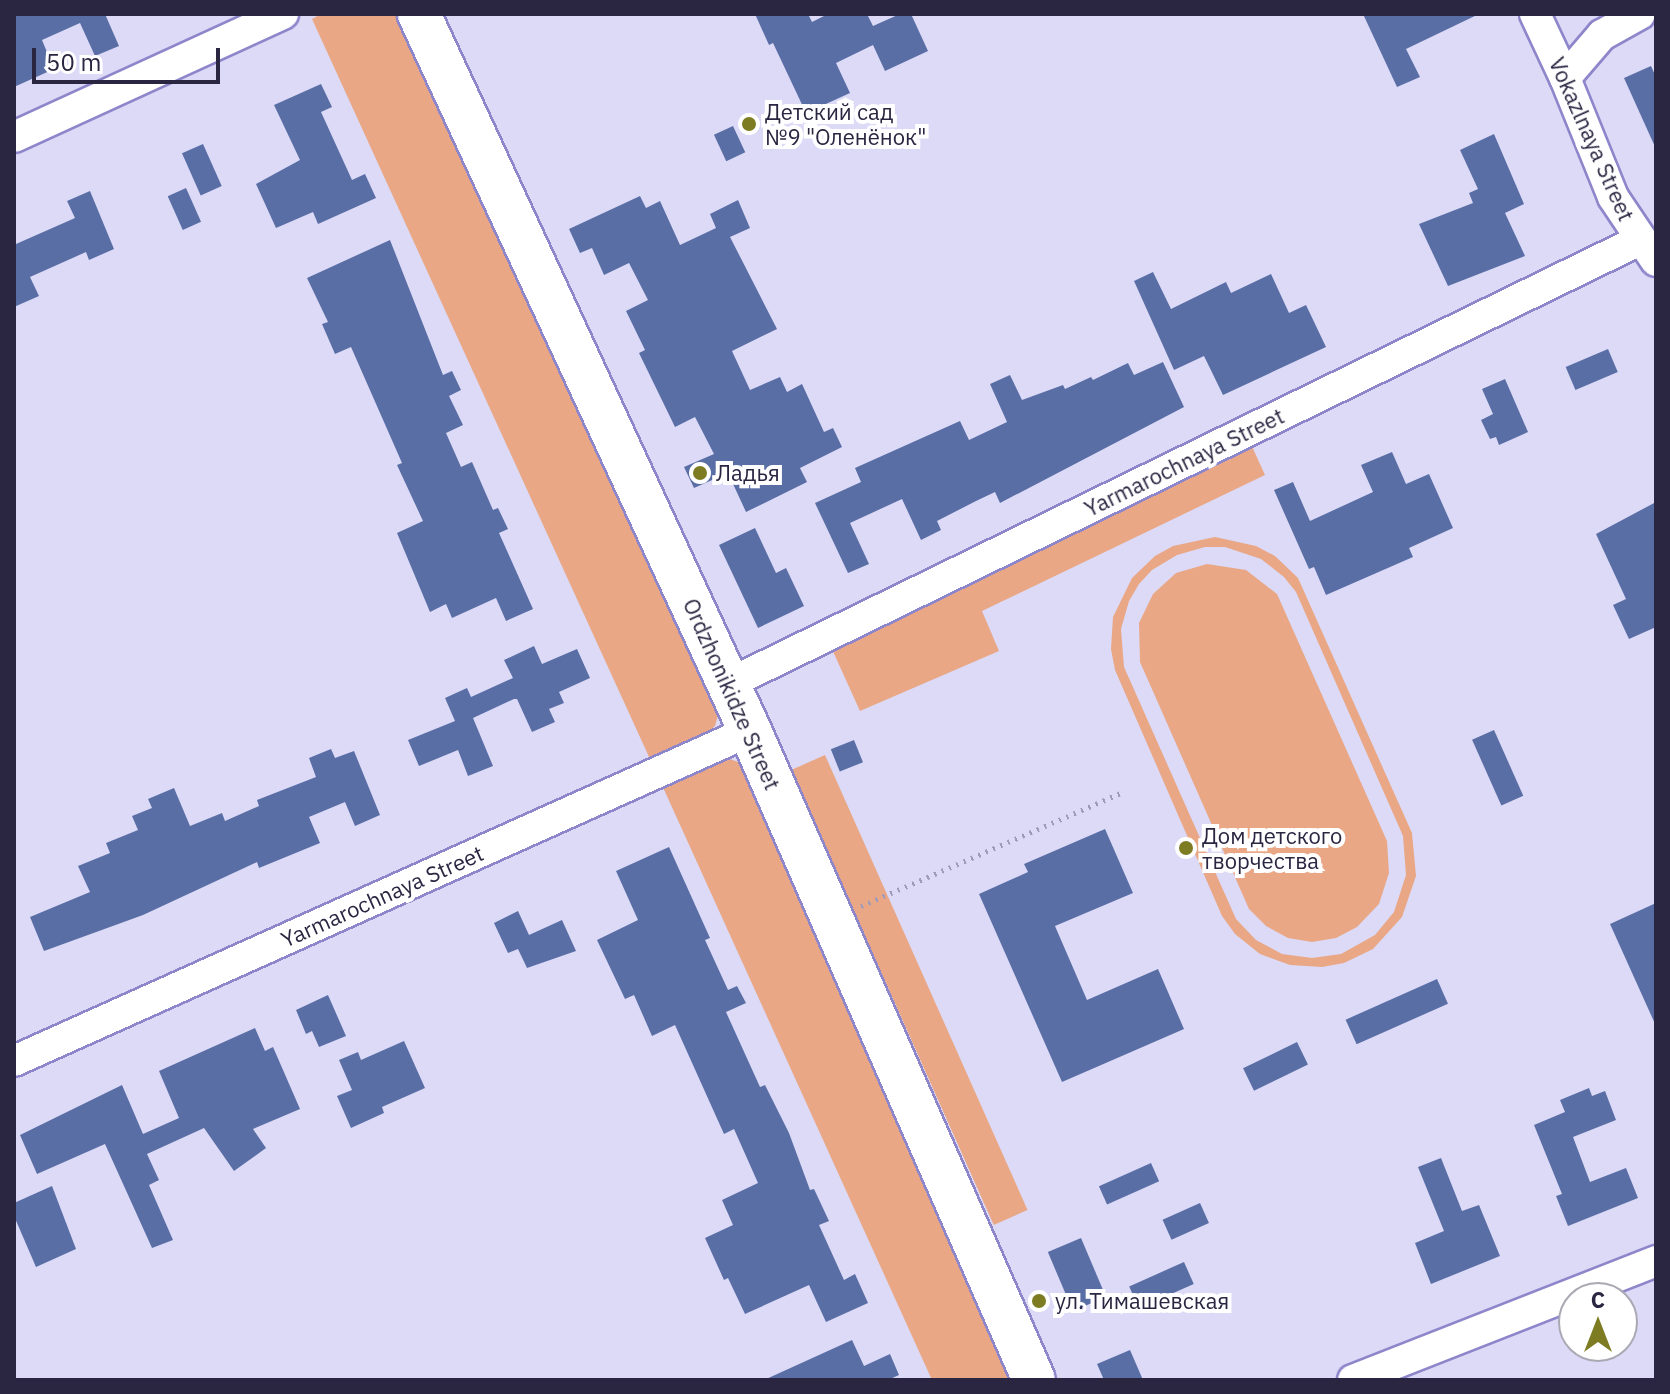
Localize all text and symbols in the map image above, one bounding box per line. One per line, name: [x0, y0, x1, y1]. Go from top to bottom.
scale bar: [36, 32, 224, 82]
text: 50 m: [46, 46, 101, 78]
street label: Vokazlnaya Street: [1544, 53, 1640, 225]
place label: Детский сад №9 "Оленёнок": [765, 98, 926, 150]
marker: Детский сад №9 "Оленёнок": [740, 115, 758, 133]
street label: Yarmarochnaya Street: [1080, 402, 1288, 522]
place label: Ладья: [716, 460, 780, 486]
marker: Ладья: [691, 464, 709, 482]
street label: Ordzhonikidze Street: [678, 594, 786, 794]
place label: Дом детского творчества: [1202, 822, 1342, 874]
street label: Yarmarochnaya Street: [277, 839, 487, 953]
marker: Дом детского творчества: [1177, 839, 1195, 857]
north arrow: [1558, 1282, 1638, 1362]
text: С: [1591, 1285, 1605, 1314]
place label: ул. Тимашевская: [1055, 1288, 1229, 1314]
marker: ул. Тимашевская: [1030, 1292, 1048, 1310]

